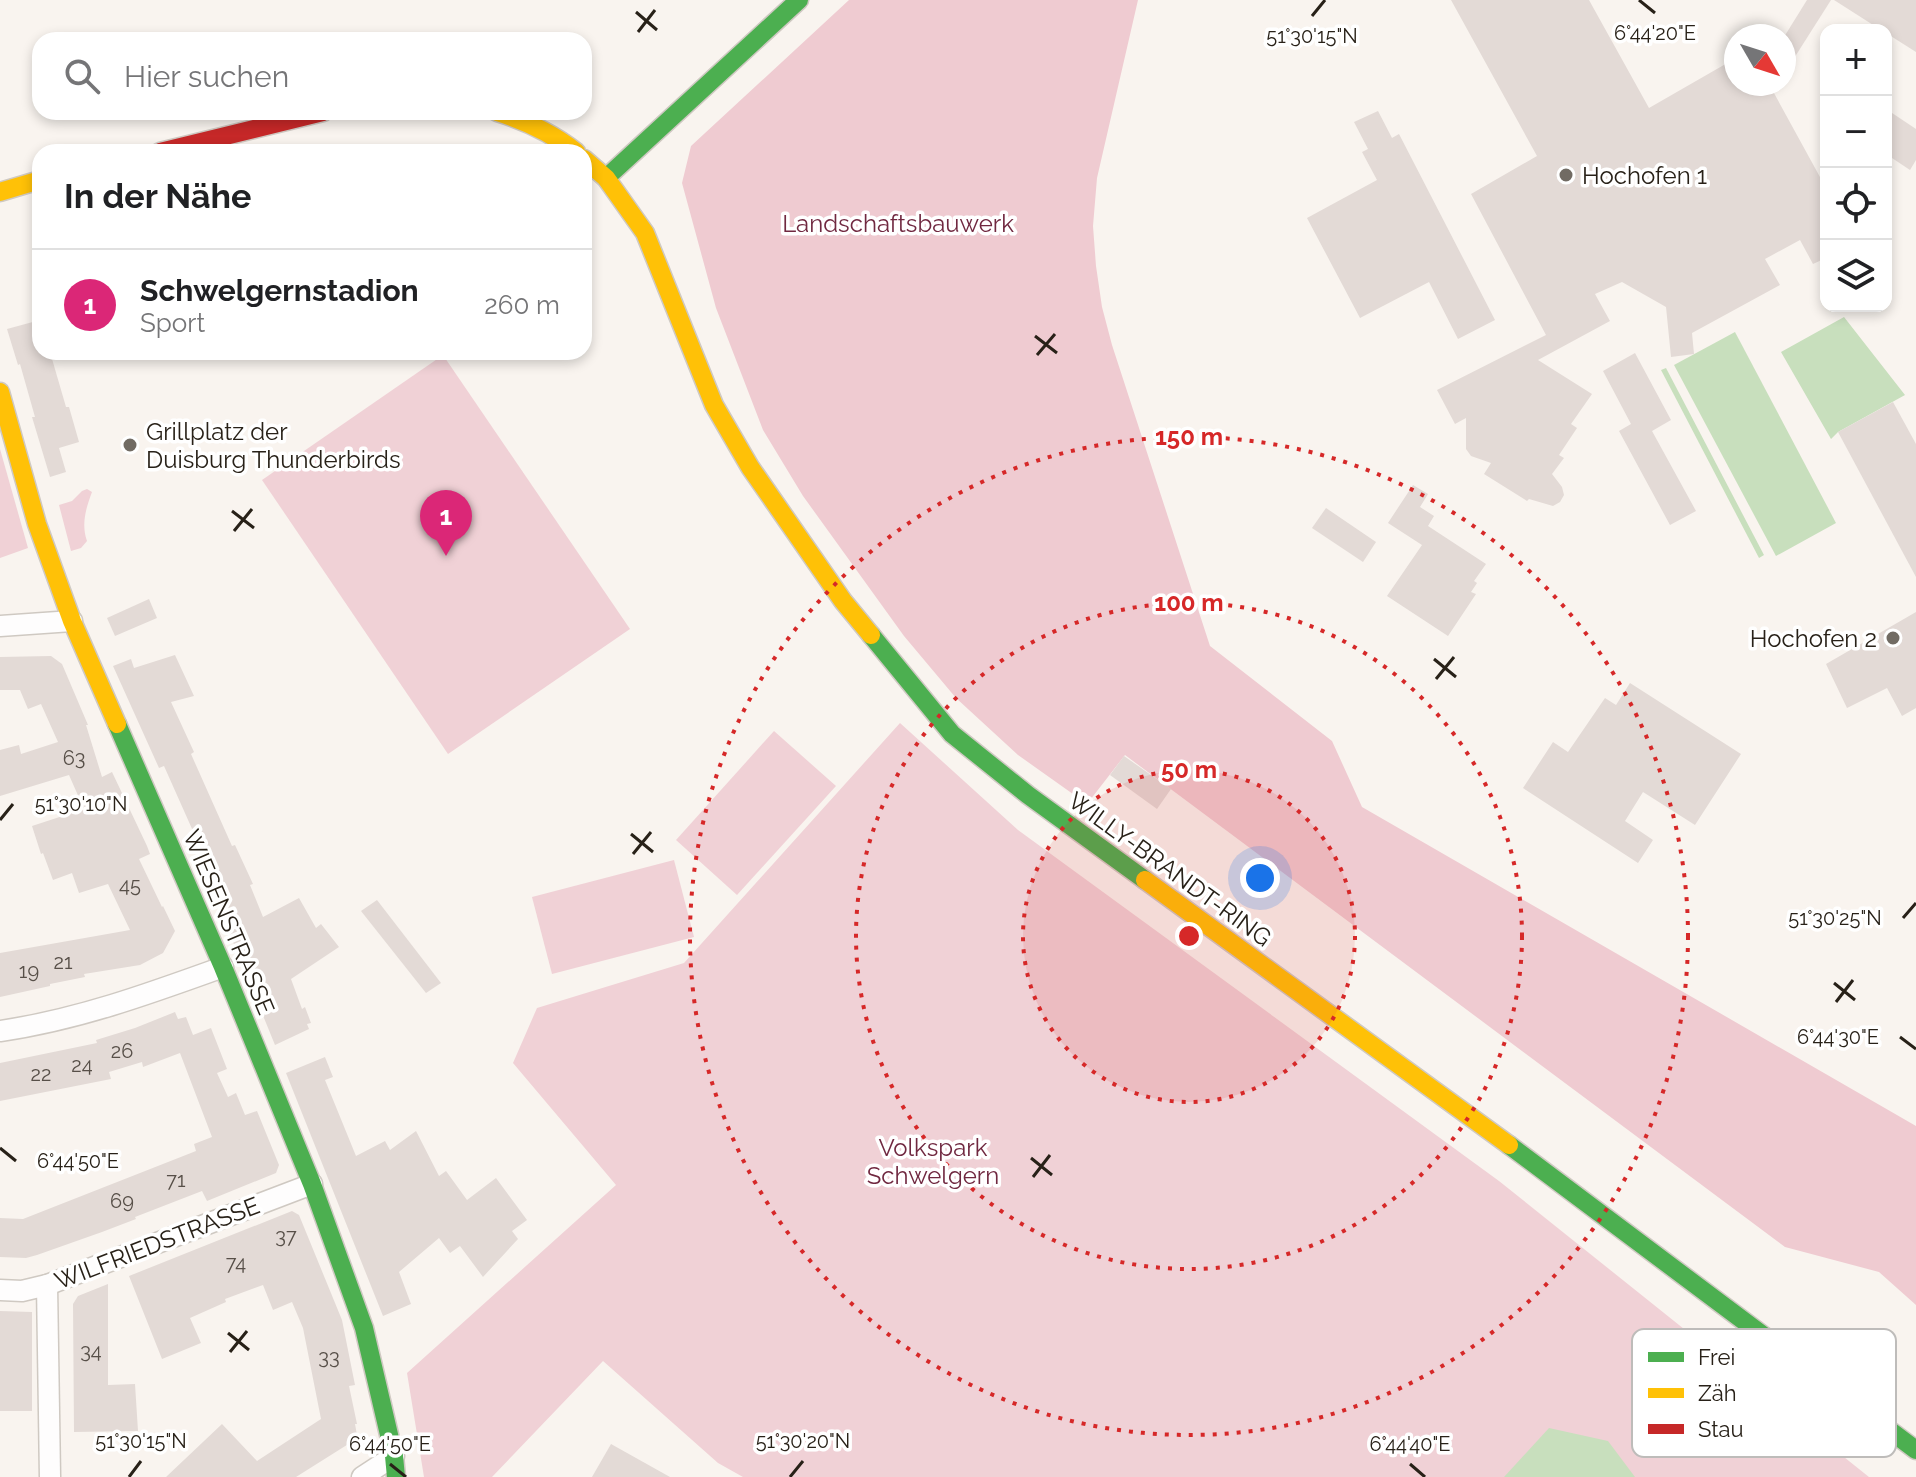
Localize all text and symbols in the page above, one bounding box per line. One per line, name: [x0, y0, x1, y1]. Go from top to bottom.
text: 6°44'20"E: [1614, 21, 1696, 45]
text: 51°30'15"N: [1266, 24, 1358, 48]
north arrow: [1724, 24, 1796, 96]
map controls: [1820, 24, 1892, 312]
button: +: [1820, 24, 1892, 96]
search box: [32, 32, 592, 120]
icon: search: [60, 54, 104, 98]
text: Hier suchen: [124, 59, 289, 94]
button: −: [1820, 96, 1892, 168]
place label: Hochofen 1: [1582, 161, 1707, 190]
marker: Hochofen 1: [1557, 166, 1575, 184]
button: locate: [1820, 168, 1892, 240]
text: In der Nähe: [64, 176, 251, 216]
park label: Landschaftsbauwerk: [782, 209, 1014, 238]
button: layers: [1820, 240, 1892, 312]
text: Schwelgernstadion: [140, 273, 419, 308]
text: 1: [84, 290, 96, 320]
text: 260 m: [484, 290, 560, 320]
text: Sport: [140, 308, 205, 338]
place label: Grillplatz der Duisburg Thunderbirds: [146, 417, 401, 474]
text: 150 m: [1155, 422, 1223, 451]
marker: Grillplatz der Duisburg Thunderbirds: [121, 436, 139, 454]
pin: 1: [420, 490, 472, 556]
text: 100 m: [1154, 588, 1224, 617]
place label: Hochofen 2: [1750, 624, 1877, 653]
marker: Hochofen 2: [1884, 629, 1902, 647]
house number: 63: [63, 746, 85, 770]
text: 50 m: [1161, 755, 1217, 784]
street label: WILLY-BRANDT-RING: [1063, 786, 1277, 952]
text: 51°30'10"N: [35, 792, 127, 816]
street label: WIESENSTRASSE: [177, 825, 281, 1019]
your location: [1240, 858, 1280, 898]
house number: 45: [119, 873, 141, 897]
text: 51°30'25"N: [1788, 906, 1882, 930]
centre of rings: [1175, 922, 1203, 950]
house number: 21: [54, 950, 73, 974]
house number: 19: [19, 959, 39, 983]
text: 6°44'30"E: [1797, 1025, 1879, 1049]
house number: 26: [111, 1039, 133, 1063]
house number: 24: [71, 1053, 93, 1077]
house number: 22: [31, 1062, 51, 1086]
park label: Volkspark Schwelgern: [867, 1133, 999, 1190]
text: 6°44'50"E: [37, 1149, 119, 1173]
house number: 71: [166, 1168, 186, 1192]
house number: 69: [110, 1189, 134, 1213]
street label: WILFRIEDSTRASSE: [50, 1191, 264, 1295]
house number: 37: [275, 1224, 297, 1248]
house number: 74: [226, 1251, 246, 1275]
legend: [1632, 1329, 1896, 1457]
house number: 34: [80, 1339, 102, 1363]
text: Frei: [1698, 1344, 1735, 1370]
house number: 33: [318, 1345, 340, 1369]
text: Zäh: [1698, 1380, 1737, 1406]
text: Stau: [1698, 1416, 1744, 1442]
text: 51°30'15"N: [95, 1429, 187, 1453]
text: 51°30'20"N: [756, 1429, 850, 1453]
text: 6°44'50"E: [349, 1432, 431, 1456]
text: 6°44'40"E: [1370, 1432, 1450, 1456]

